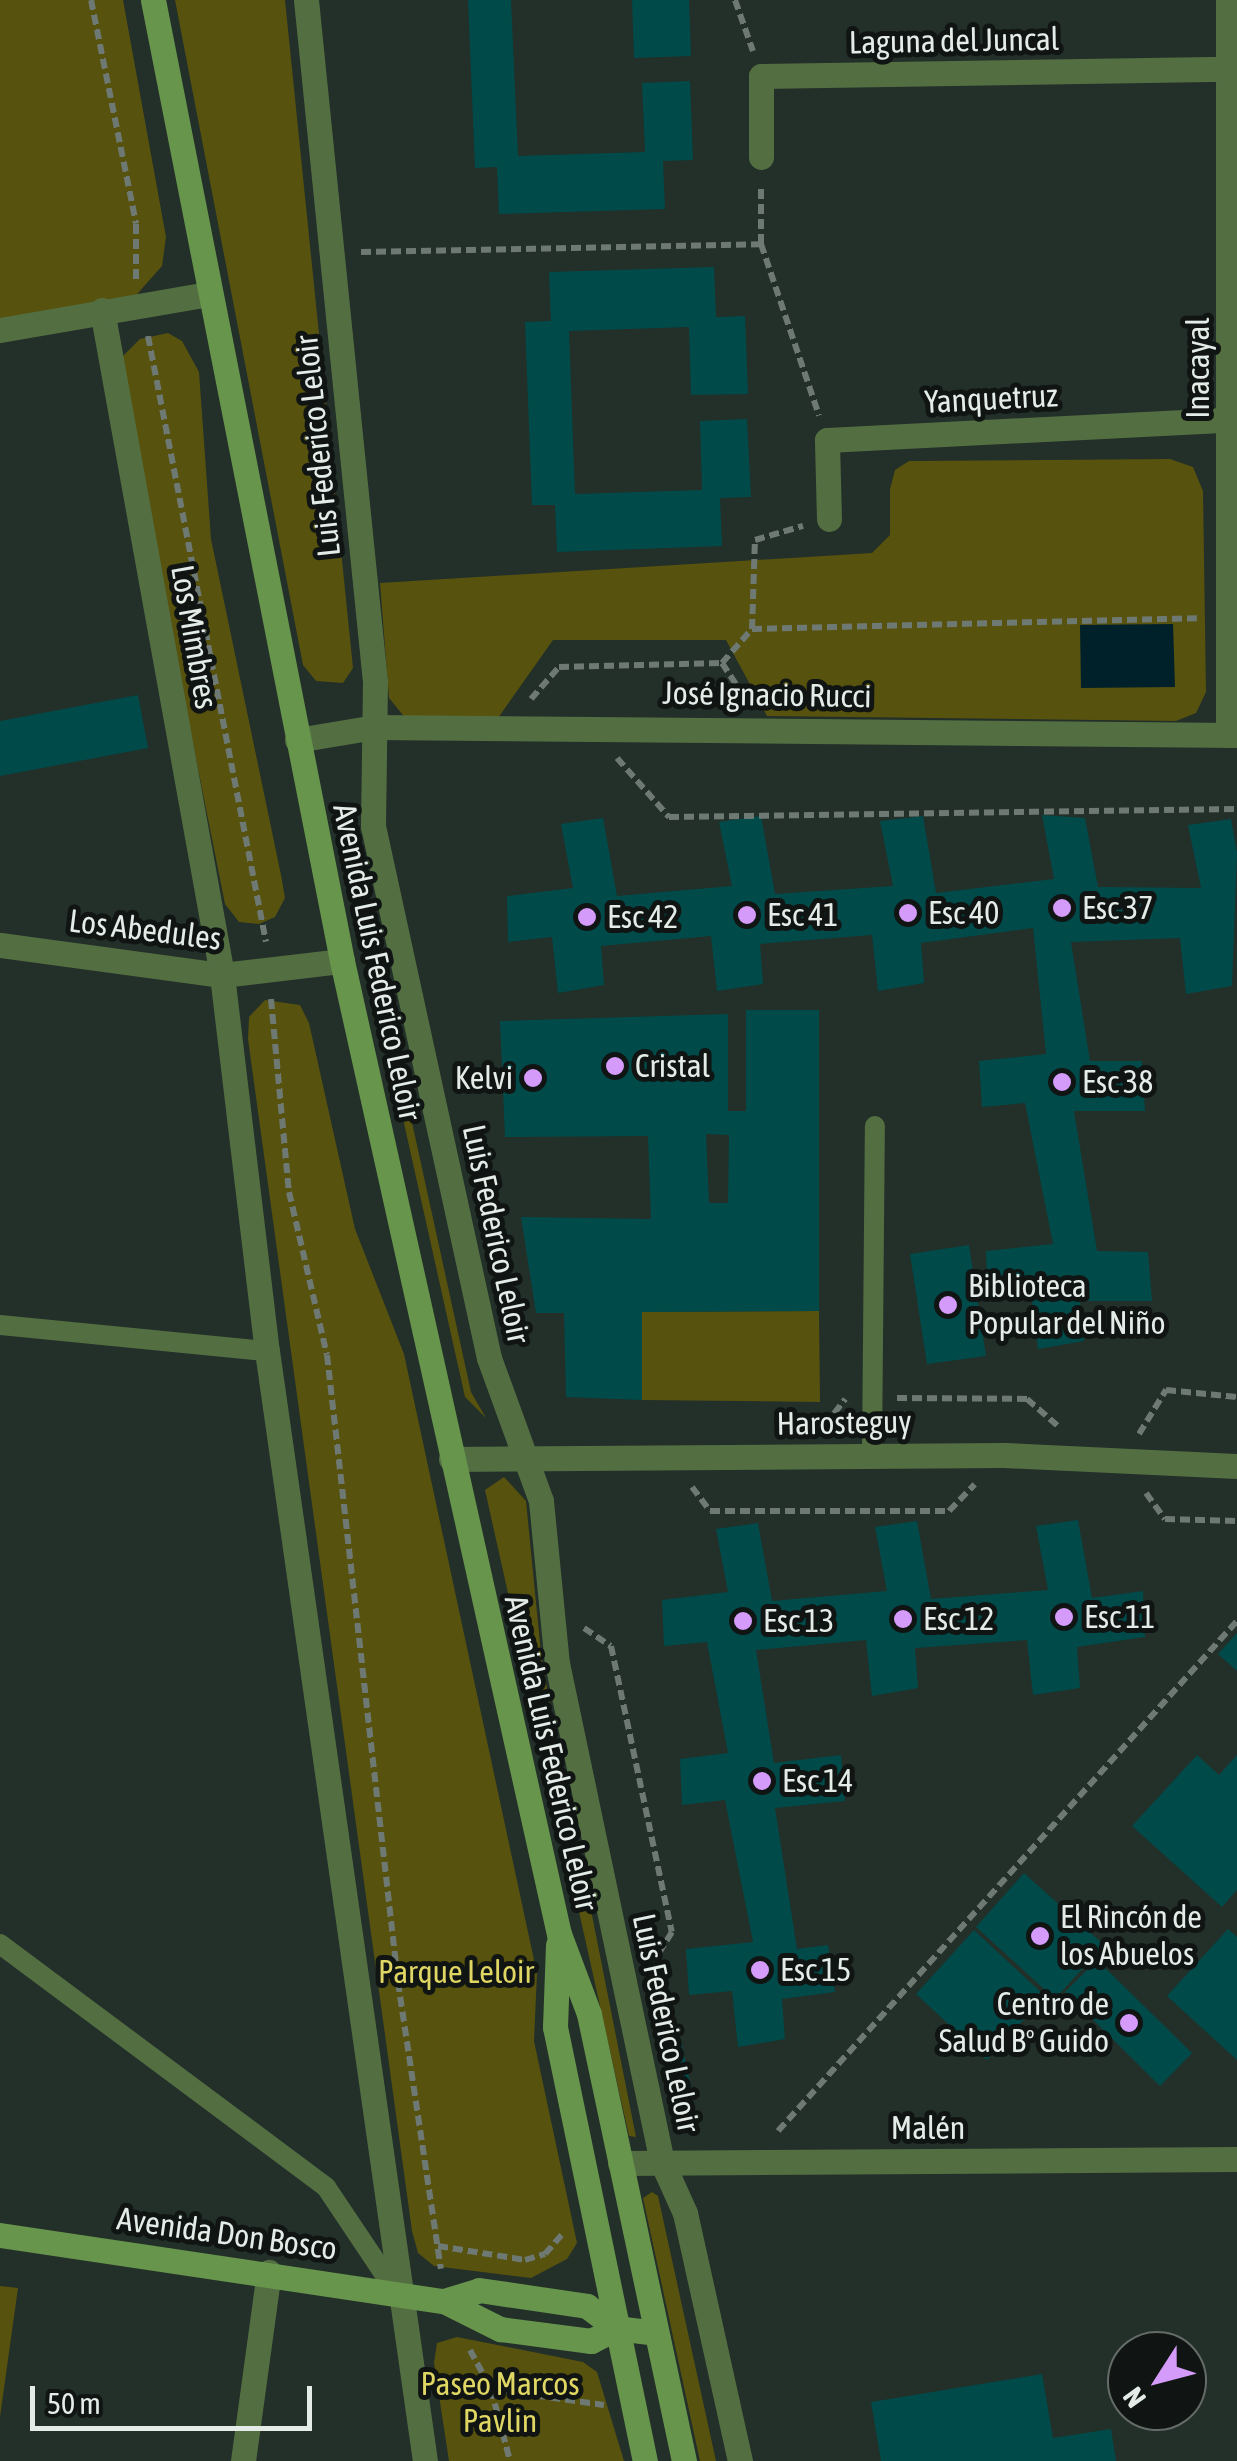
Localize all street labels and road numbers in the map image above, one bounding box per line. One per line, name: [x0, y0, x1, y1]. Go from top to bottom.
street label: Laguna del Juncal: [849, 20, 1059, 62]
street label: Inacayal: [1179, 317, 1217, 419]
street label: Luis Federico Leloir: [287, 334, 349, 558]
street label: Yanquetruz: [923, 376, 1059, 422]
street label: Los Mimbres: [162, 562, 226, 712]
street label: José Ignacio Rucci: [662, 674, 872, 716]
street label: Avenida Luis Federico Leloir: [325, 800, 429, 1124]
street label: Los Abedules: [67, 902, 223, 958]
street label: Luis Federico Leloir: [454, 1121, 538, 1347]
street label: Harosteguy: [776, 1403, 912, 1443]
street label: Avenida Luis Federico Leloir: [496, 1592, 606, 1914]
street label: Luis Federico Leloir: [624, 1910, 708, 2136]
street label: Malén: [891, 2109, 965, 2147]
street label: Avenida Don Bosco: [115, 2200, 339, 2268]

